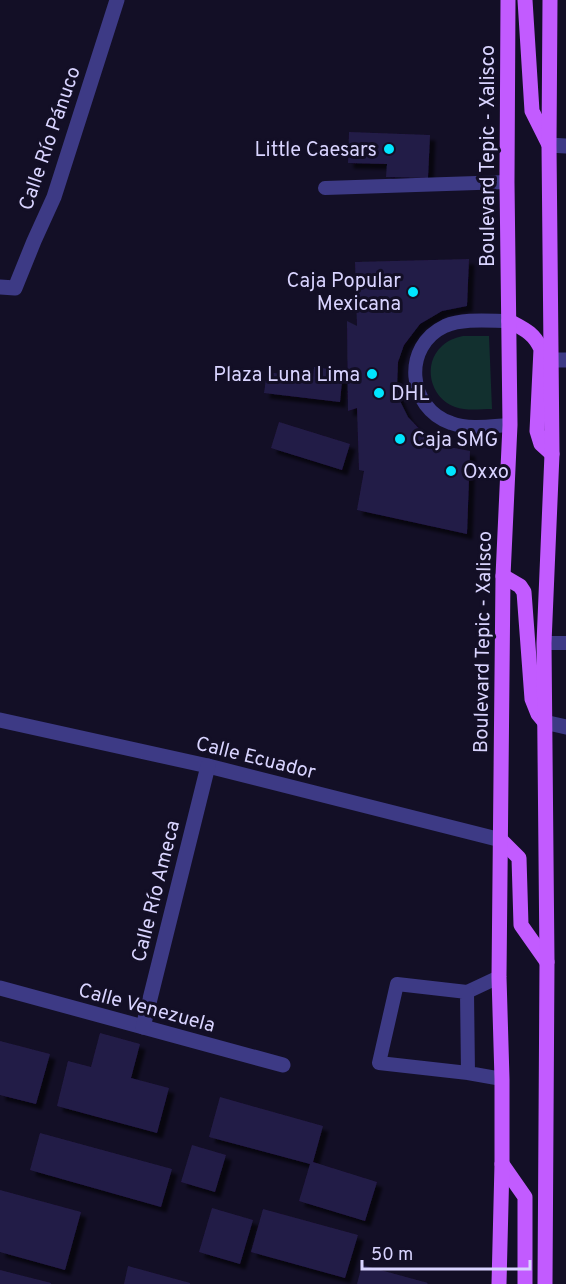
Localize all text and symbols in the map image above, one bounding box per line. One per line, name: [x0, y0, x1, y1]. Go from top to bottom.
street label: Boulevard Tepic - Xalisco: [476, 45, 502, 267]
street label: Calle Río Pánuco: [14, 63, 88, 214]
place label: Little Caesars: [254, 138, 377, 164]
marker: Little Caesars: [382, 142, 396, 156]
place label: Caja Popular Mexicana: [287, 269, 401, 318]
marker: Caja Popular Mexicana: [406, 285, 420, 299]
place label: Plaza Luna Lima: [213, 363, 360, 389]
marker: Plaza Luna Lima: [365, 367, 379, 381]
place label: DHL: [391, 382, 430, 408]
marker: DHL: [372, 386, 386, 400]
place label: Caja SMG: [412, 428, 498, 454]
marker: Caja SMG: [393, 432, 407, 446]
place label: Oxxo: [463, 460, 509, 486]
marker: Oxxo: [444, 464, 458, 478]
street label: Boulevard Tepic - Xalisco: [469, 531, 499, 753]
street label: Calle Ecuador: [193, 731, 318, 786]
street label: Calle Río Ameca: [127, 818, 187, 965]
street label: Calle Venezuela: [75, 978, 218, 1040]
scale bar: [362, 1233, 530, 1271]
text: 50 m: [371, 1244, 413, 1267]

